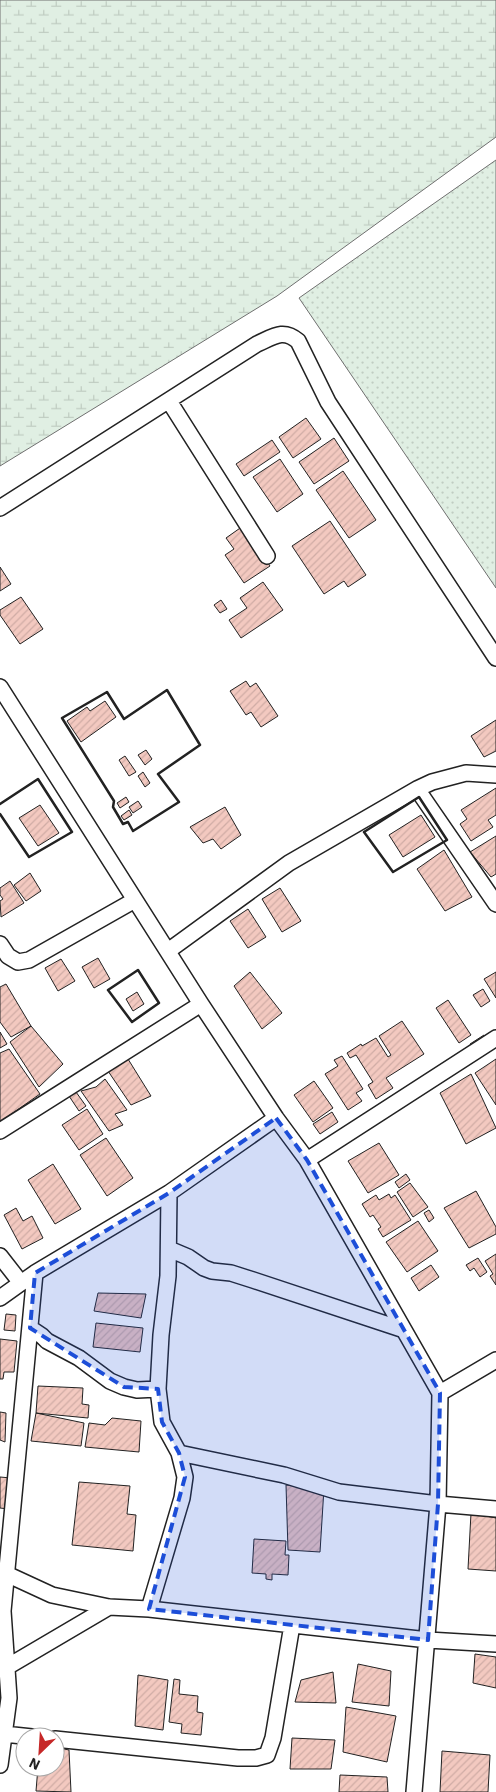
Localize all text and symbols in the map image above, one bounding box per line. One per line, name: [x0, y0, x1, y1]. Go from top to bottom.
north arrow: [15, 1727, 65, 1777]
text: N: [26, 1753, 43, 1774]

